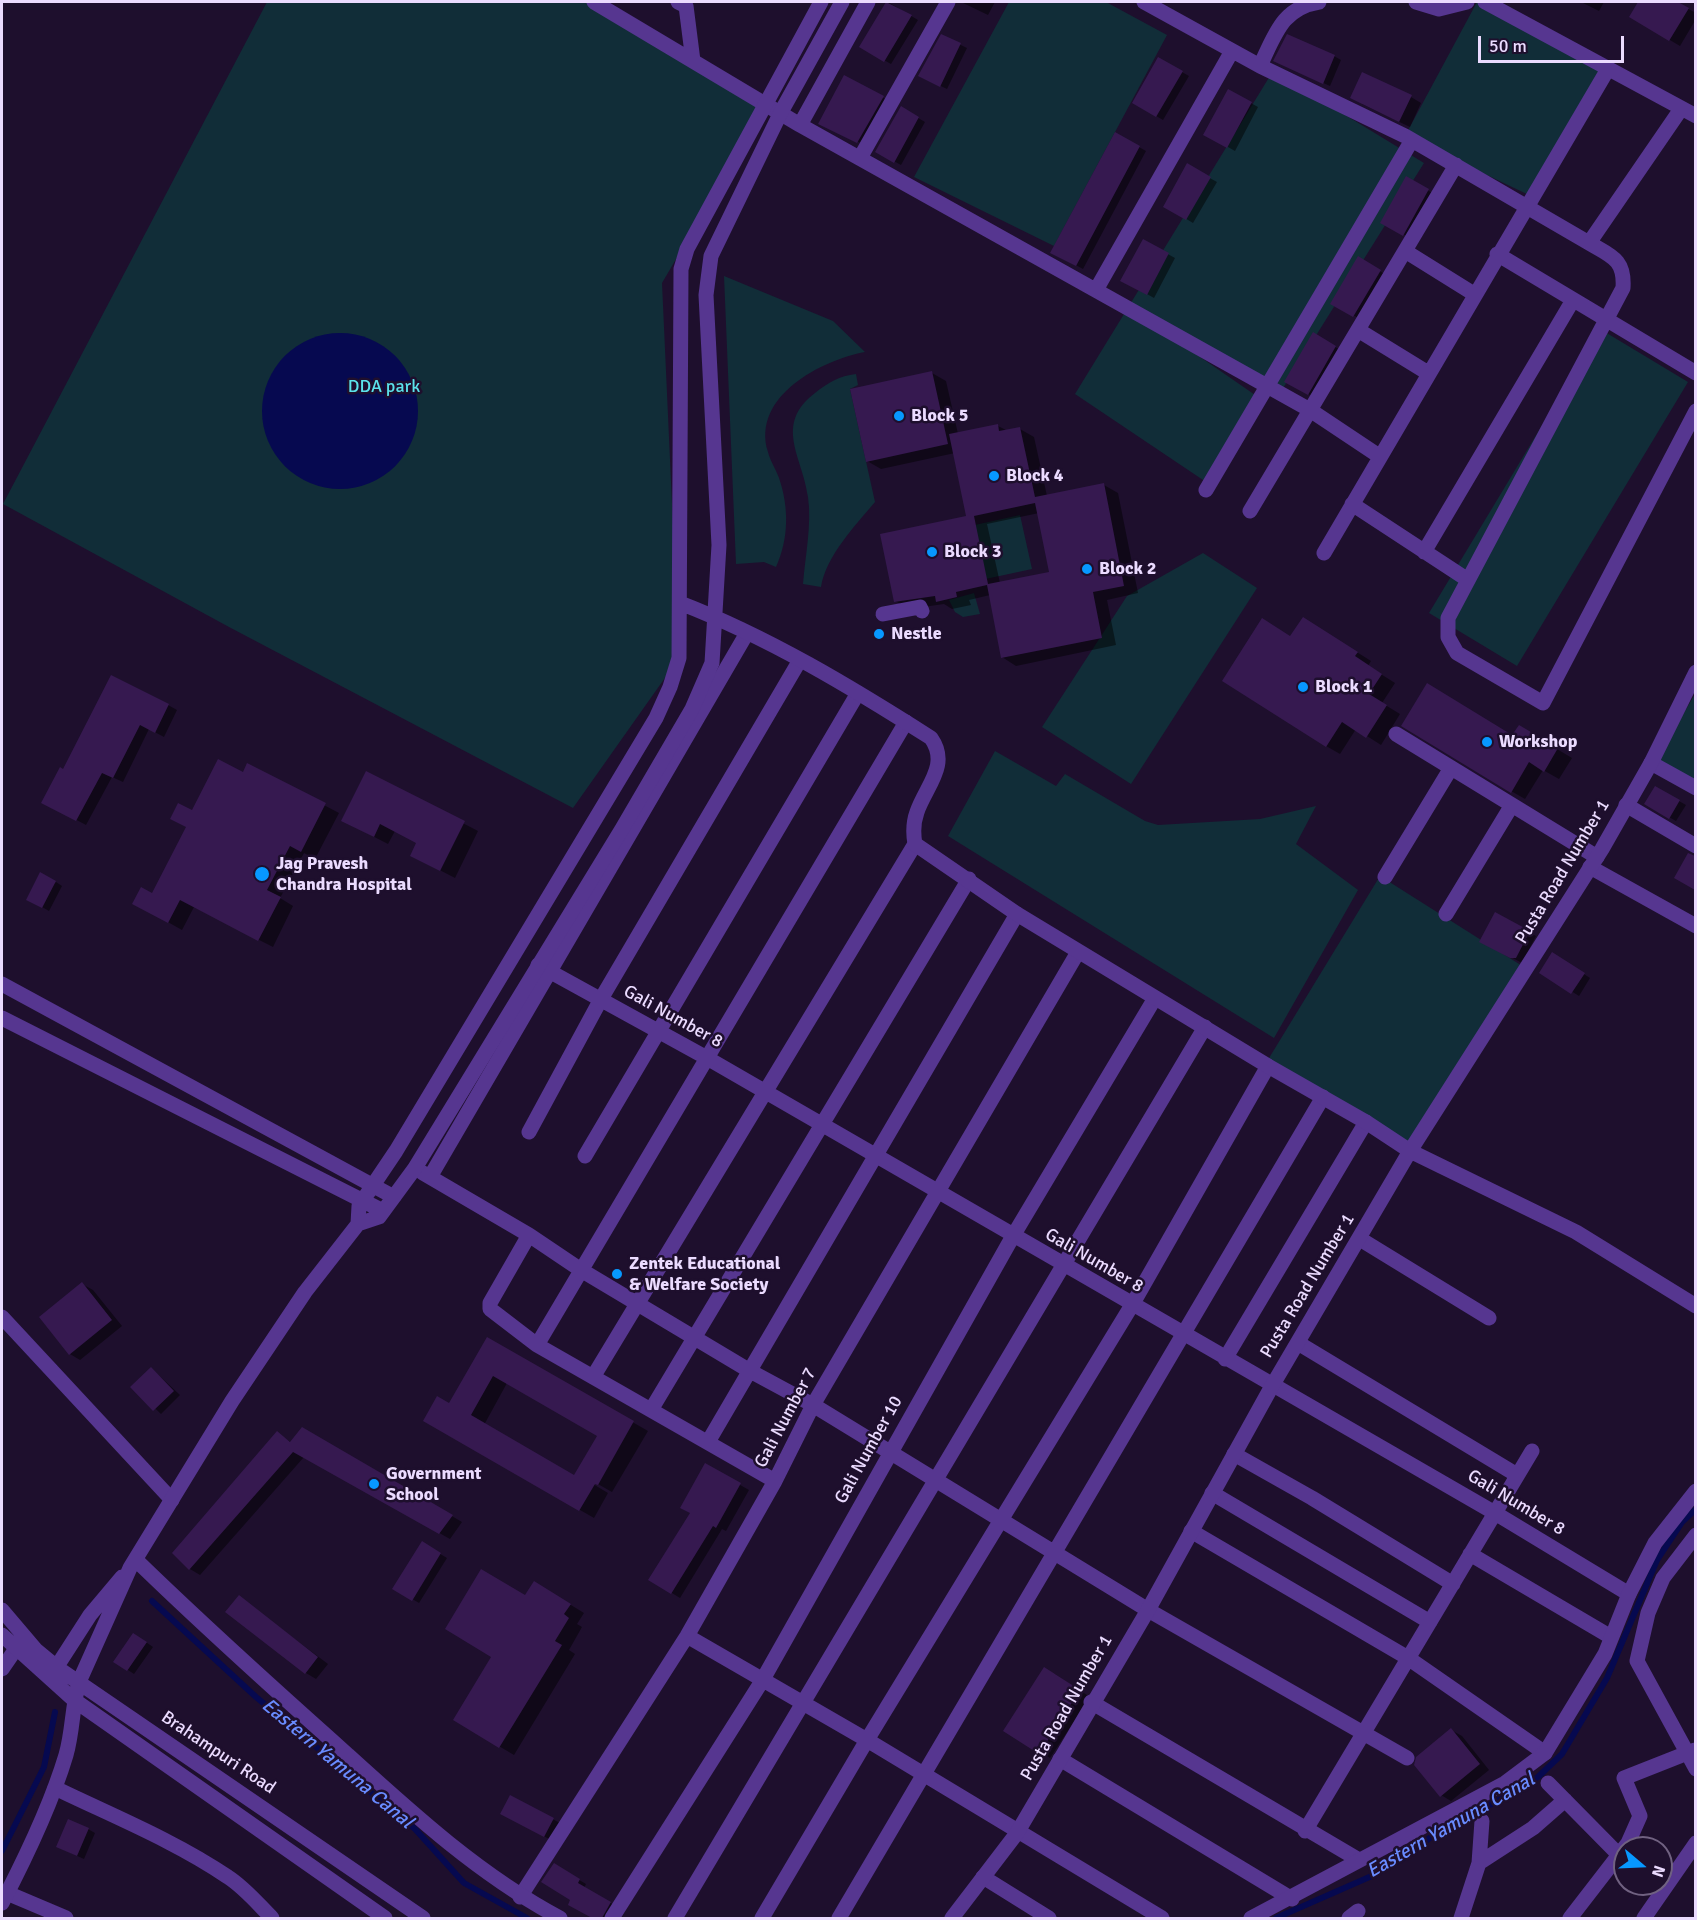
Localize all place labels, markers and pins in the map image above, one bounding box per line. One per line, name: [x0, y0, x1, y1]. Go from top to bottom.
place label: Block 5: [911, 405, 969, 427]
marker: Block 5: [892, 409, 906, 423]
place label: Block 4: [1006, 465, 1064, 487]
marker: Block 4: [987, 469, 1001, 483]
place label: Block 3: [944, 541, 1002, 563]
marker: Block 3: [925, 545, 939, 559]
place label: Block 2: [1099, 558, 1157, 580]
marker: Block 2: [1080, 562, 1094, 576]
place label: Nestle: [891, 623, 942, 645]
marker: Nestle: [872, 627, 886, 641]
place label: Block 1: [1315, 676, 1373, 698]
marker: Block 1: [1296, 680, 1310, 694]
place label: Workshop: [1499, 731, 1577, 753]
marker: Workshop: [1480, 735, 1494, 749]
place label: Jag Pravesh Chandra Hospital: [276, 853, 412, 896]
marker: Jag Pravesh Chandra Hospital: [253, 865, 271, 883]
place label: Zentek Educational & Welfare Society: [629, 1253, 780, 1296]
marker: Zentek Educational & Welfare Society: [610, 1267, 624, 1281]
place label: Government School: [386, 1463, 482, 1506]
marker: Government School: [367, 1477, 381, 1491]

